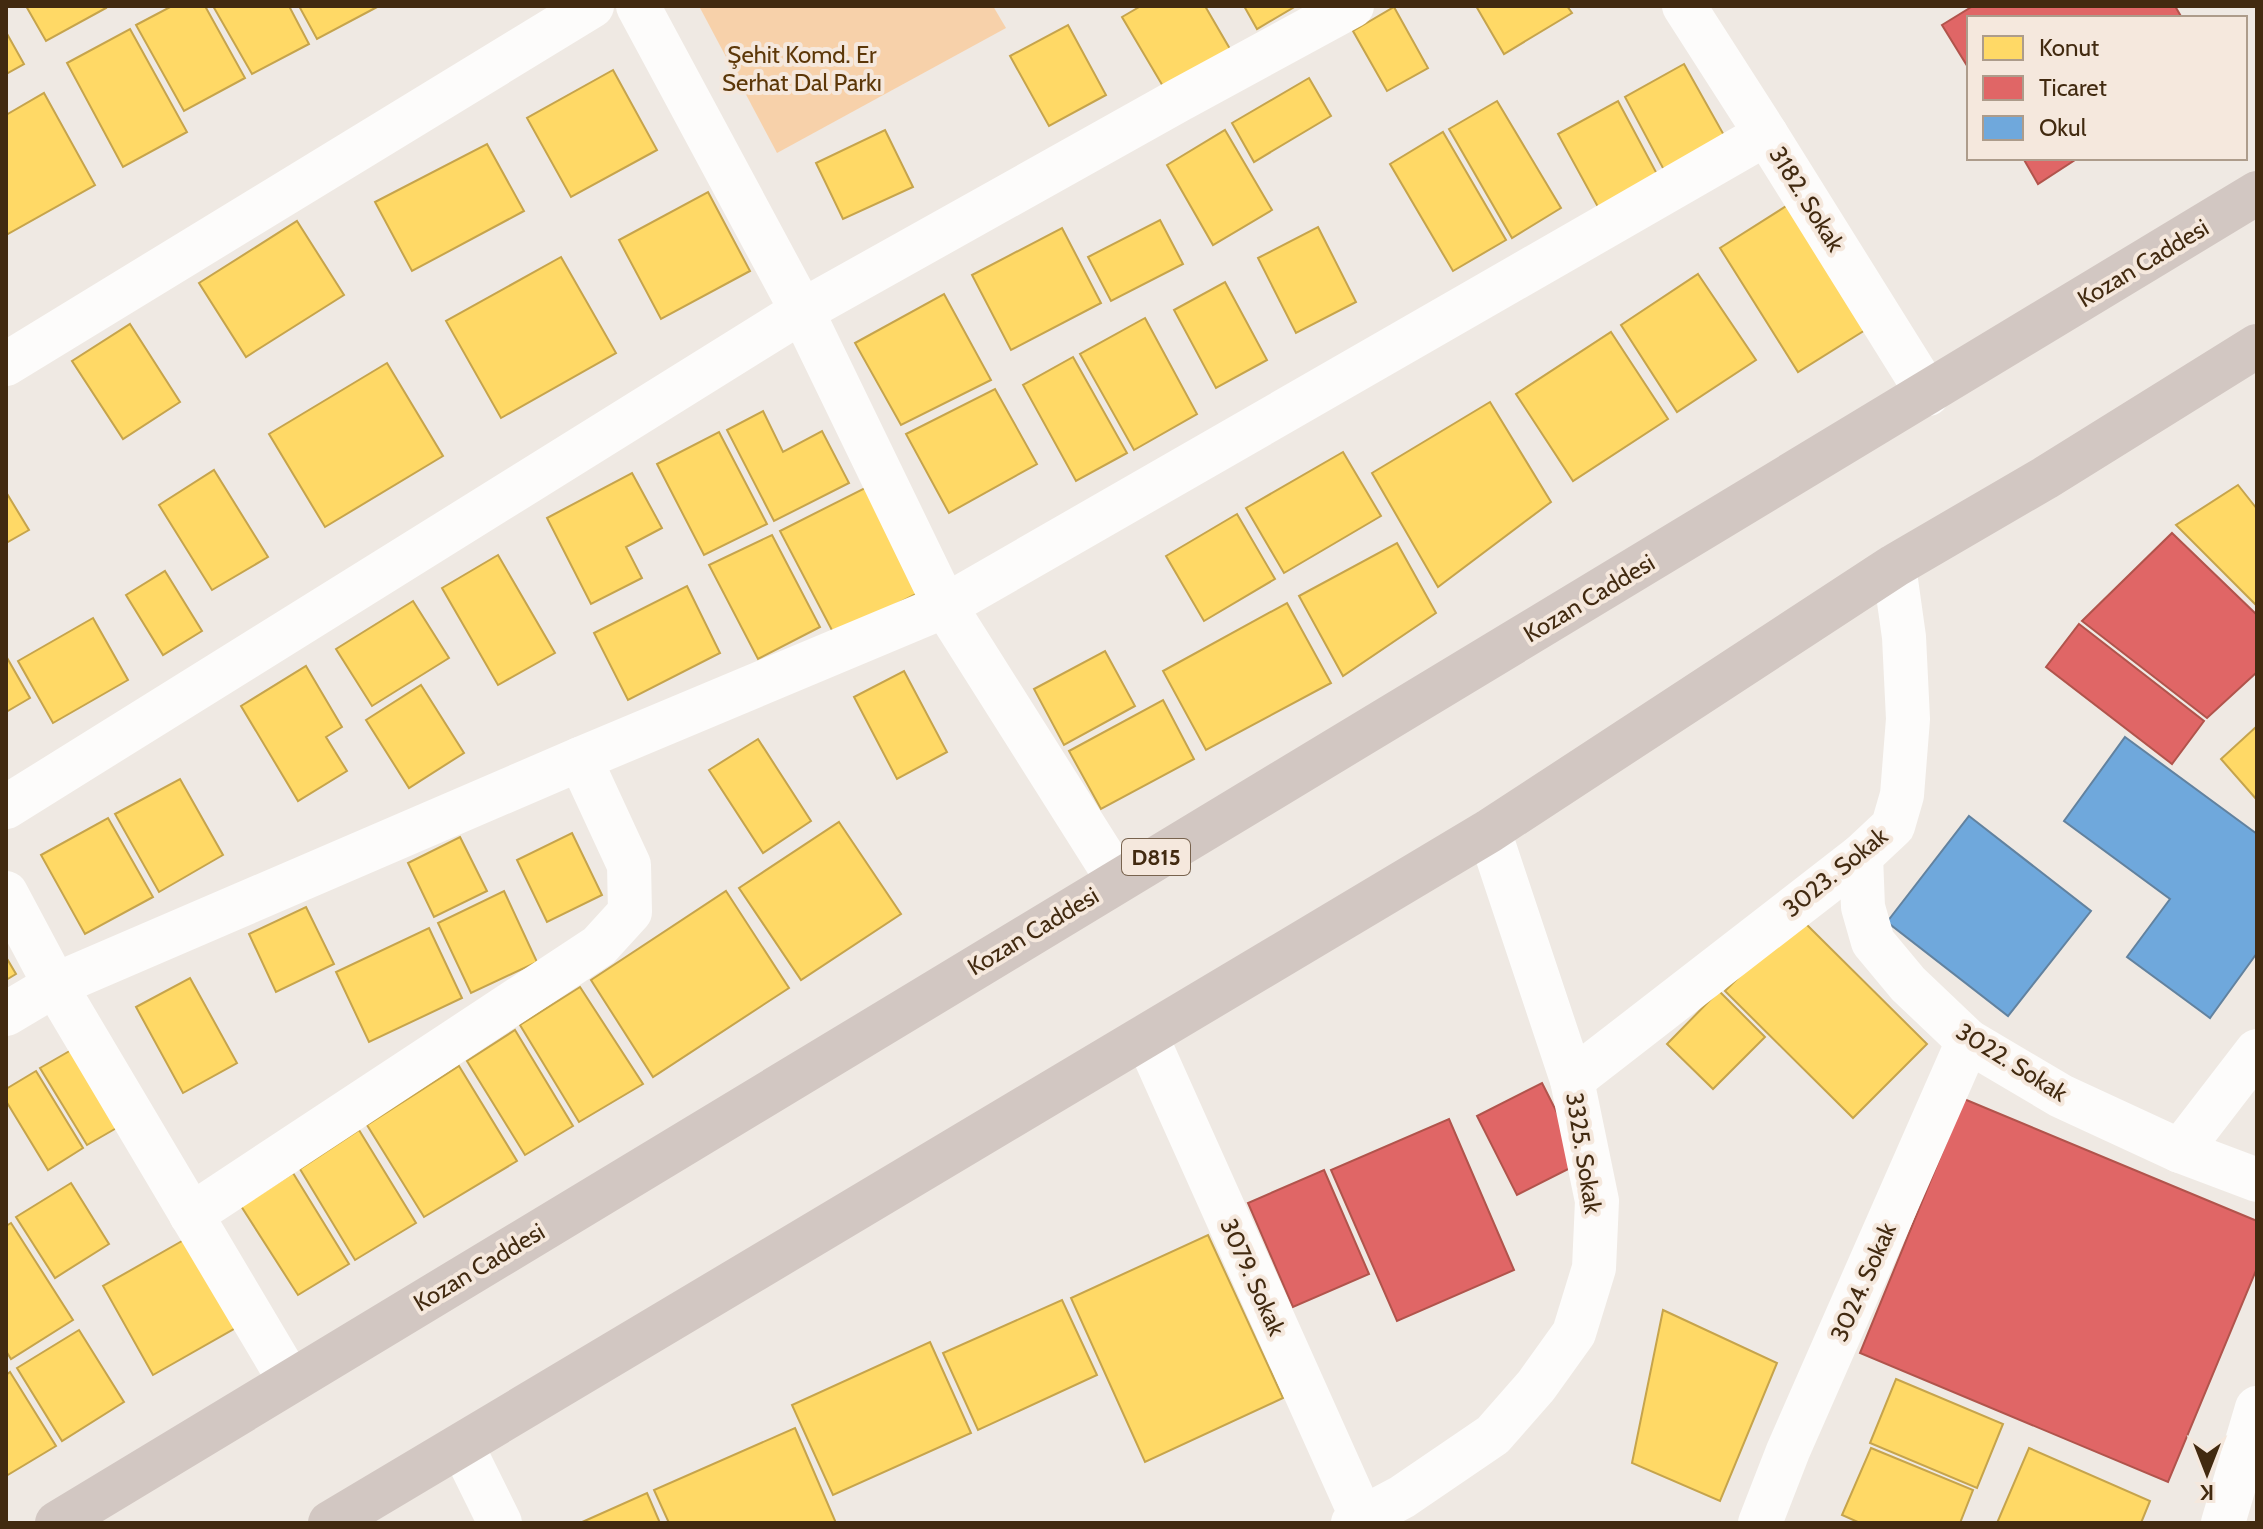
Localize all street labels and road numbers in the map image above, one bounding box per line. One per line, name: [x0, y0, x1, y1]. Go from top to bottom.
street label: 3182. Sokak: [1763, 141, 1851, 257]
street label: Kozan Caddesi: [2072, 213, 2214, 313]
street label: Kozan Caddesi: [1518, 548, 1660, 648]
street label: 3023. Sokak: [1777, 821, 1893, 923]
road number: D815: [1122, 839, 1190, 875]
street label: Kozan Caddesi: [962, 881, 1104, 981]
street label: 3022. Sokak: [1951, 1016, 2073, 1108]
street label: 3325. Sokak: [1560, 1090, 1608, 1216]
street label: 3079. Sokak: [1214, 1214, 1292, 1340]
street label: Kozan Caddesi: [408, 1217, 550, 1317]
street label: 3024. Sokak: [1824, 1218, 1902, 1346]

